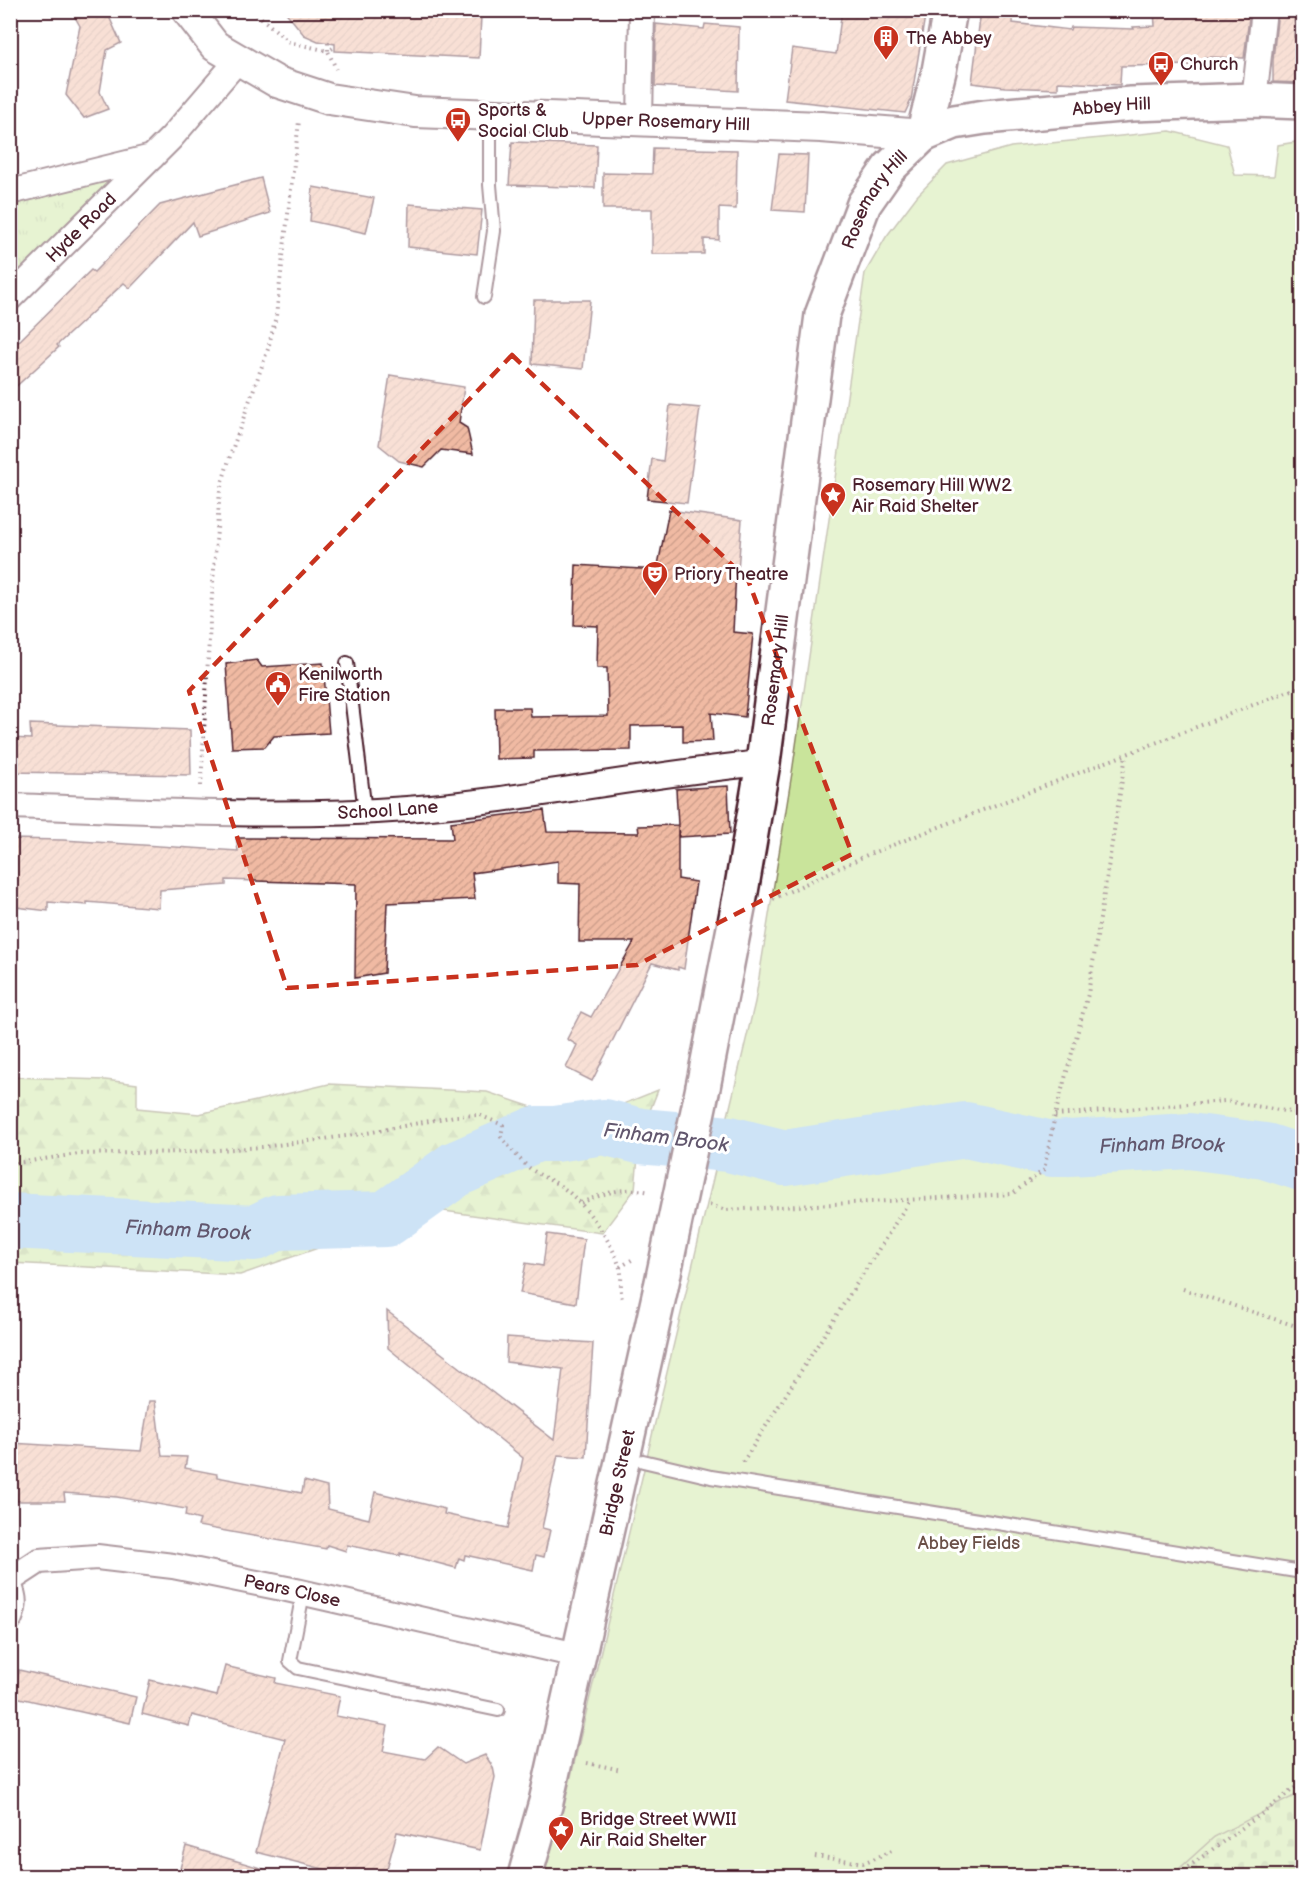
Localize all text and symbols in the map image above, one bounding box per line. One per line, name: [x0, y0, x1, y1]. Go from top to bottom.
building icon: The Abbey: [871, 23, 901, 61]
place label: The Abbey: [906, 28, 993, 49]
bus stop icon: Church: [1146, 49, 1176, 87]
place label: Church: [1180, 54, 1238, 75]
street label: Abbey Hill: [1071, 93, 1151, 120]
place label: Sports & Social Club: [478, 100, 569, 142]
bus stop icon: Sports & Social Club: [443, 105, 473, 143]
street label: Upper Rosemary Hill: [581, 108, 750, 135]
street label: Rosemary Hill: [838, 146, 912, 252]
street label: Hyde Road: [42, 189, 121, 267]
place label: Rosemary Hill WW2 Air Raid Shelter: [852, 475, 1012, 517]
place icon: Rosemary Hill WW2 Air Raid Shelter: [818, 480, 848, 518]
theatre icon: Priory Theatre: [640, 559, 670, 597]
place label: Priory Theatre: [674, 564, 789, 585]
street label: Rosemary Hill: [758, 613, 793, 727]
place label: Kenilworth Fire Station: [298, 664, 390, 706]
public building icon: Kenilworth Fire Station: [263, 669, 293, 707]
street label: School Lane: [337, 796, 439, 824]
water label: Finham Brook: [602, 1118, 731, 1158]
water label: Finham Brook: [1098, 1130, 1227, 1159]
water label: Finham Brook: [124, 1216, 252, 1246]
street label: Bridge Street: [596, 1427, 640, 1538]
park label: Abbey Fields: [918, 1533, 1020, 1554]
street label: Pears Close: [242, 1571, 343, 1612]
place label: Bridge Street WWII Air Raid Shelter: [580, 1809, 736, 1851]
place icon: Bridge Street WWII Air Raid Shelter: [546, 1814, 576, 1852]

